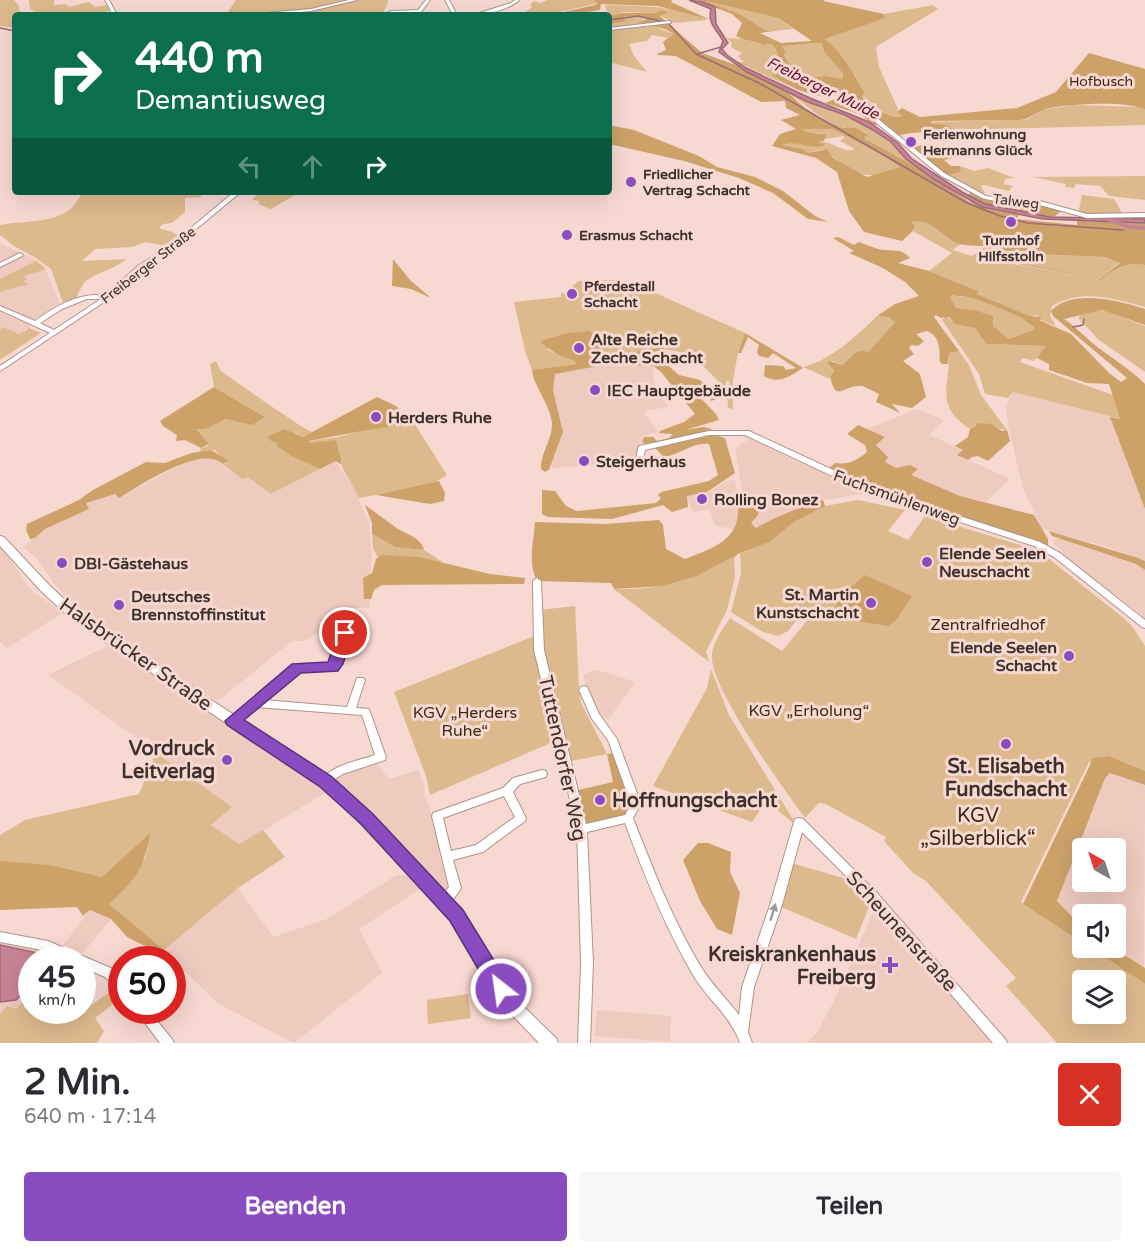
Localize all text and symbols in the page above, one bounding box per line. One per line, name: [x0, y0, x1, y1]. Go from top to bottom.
text: 440 m: [135, 33, 264, 84]
icon: right: [36, 36, 114, 114]
water label: Freiberger Mulde: [764, 53, 883, 124]
park label: Hofbusch: [1069, 73, 1133, 90]
text: Demantiusweg: [135, 84, 326, 117]
place label: Ferienwohnung Hermanns Glück: [923, 126, 1033, 159]
marker: Ferienwohnung Hermanns Glück: [904, 135, 918, 149]
icon: left: [233, 150, 266, 183]
icon: ahead: [296, 150, 329, 183]
icon: right: [359, 150, 392, 183]
place label: Friedlicher Vertrag Schacht: [643, 166, 751, 199]
marker: Friedlicher Vertrag Schacht: [624, 175, 638, 189]
street label: Talweg: [992, 190, 1040, 213]
marker: Turmhof Hilfsstolln: [1004, 215, 1018, 229]
street label: Freiberger Straße: [97, 223, 199, 308]
place label: Erasmus Schacht: [579, 227, 694, 244]
marker: Erasmus Schacht: [560, 228, 574, 242]
place label: Turmhof Hilfsstolln: [978, 232, 1044, 265]
place label: Pferdestall Schacht: [584, 278, 655, 311]
marker: Pferdestall Schacht: [565, 287, 579, 301]
place label: Alte Reiche Zeche Schacht: [591, 330, 704, 368]
marker: Alte Reiche Zeche Schacht: [572, 341, 586, 355]
place label: IEC Hauptgebäude: [607, 381, 751, 401]
marker: IEC Hauptgebäude: [588, 383, 602, 397]
place label: Herders Ruhe: [388, 408, 492, 428]
marker: Herders Ruhe: [369, 410, 383, 424]
place label: Steigerhaus: [596, 452, 686, 472]
marker: Steigerhaus: [577, 454, 591, 468]
street label: Fuchsmühlenweg: [831, 466, 963, 530]
place label: Rolling Bonez: [714, 490, 819, 510]
marker: Rolling Bonez: [695, 492, 709, 506]
place label: Elende Seelen Neuschacht: [939, 544, 1046, 582]
place label: DBI-Gästehaus: [74, 554, 188, 574]
marker: Elende Seelen Neuschacht: [920, 555, 934, 569]
marker: DBI-Gästehaus: [55, 556, 69, 570]
place label: St. Martin Kunstschacht: [756, 585, 860, 623]
place label: Deutsches Brennstoffinstitut: [131, 587, 266, 625]
street label: Halsbrücker Straße: [54, 593, 216, 717]
marker: St. Martin Kunstschacht: [864, 596, 878, 610]
marker: Deutsches Brennstoffinstitut: [112, 598, 126, 612]
pin: [319, 607, 370, 658]
park label: Zentralfriedhof: [931, 615, 1046, 635]
icon: arrive: [328, 616, 361, 649]
place label: Elende Seelen Schacht: [950, 638, 1058, 676]
marker: Elende Seelen Schacht: [1062, 649, 1076, 663]
street label: Tuttendorfer Weg: [533, 673, 591, 843]
park label: KGV „Erholung“: [749, 701, 869, 721]
park label: KGV „Herders Ruhe“: [413, 703, 517, 741]
place label: Vordruck Leitverlag: [121, 737, 215, 784]
marker: St. Elisabeth Fundschacht: [999, 737, 1013, 751]
marker: Vordruck Leitverlag: [220, 753, 234, 767]
place label: St. Elisabeth Fundschacht: [945, 755, 1068, 802]
place label: Hoffnungschacht: [612, 789, 778, 813]
marker: Hoffnungschacht: [593, 793, 607, 807]
park label: KGV „Silberblick“: [920, 804, 1036, 851]
north arrow: [1072, 838, 1126, 892]
map controls: [1072, 838, 1126, 1024]
street label: Scheunenstraße: [841, 866, 962, 997]
one-way arrow: [769, 903, 779, 921]
button: sound: [1072, 904, 1126, 958]
place label: Kreiskrankenhaus Freiberg: [708, 943, 876, 990]
speed limit sign: 50: [108, 946, 186, 1024]
marker: Kreiskrankenhaus Freiberg: [881, 956, 899, 974]
position arrow: [469, 957, 533, 1021]
text: 45: [38, 959, 76, 996]
button: layers: [1072, 970, 1126, 1024]
text: km/h: [38, 991, 76, 1009]
text: 2 Min.: [24, 1061, 131, 1104]
button: close: [1058, 1063, 1121, 1126]
text: 640 m · 17:14: [24, 1105, 156, 1129]
button: Beenden: [24, 1172, 567, 1241]
button: Teilen: [579, 1172, 1121, 1241]

